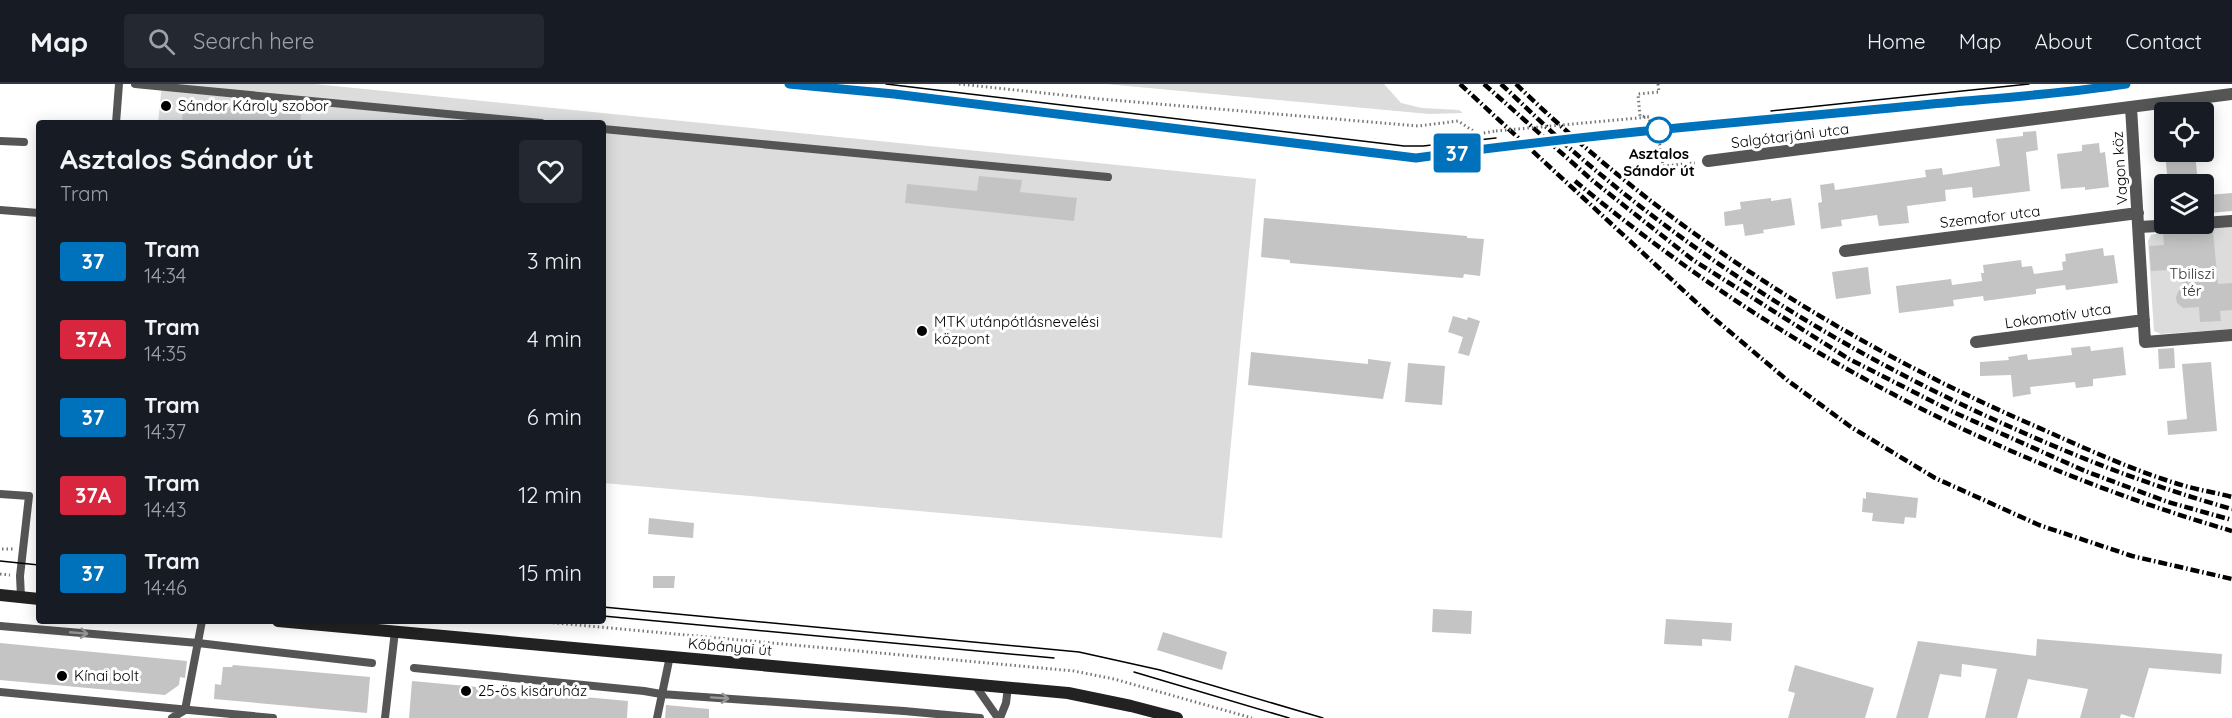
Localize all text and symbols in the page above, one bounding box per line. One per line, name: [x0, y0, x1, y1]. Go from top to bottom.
search box: [124, 14, 544, 68]
text: Map: [30, 24, 88, 59]
icon: search: [145, 25, 178, 58]
text: Search here: [193, 27, 315, 55]
text: Home: [1867, 28, 1926, 54]
text: Map: [1959, 28, 2002, 54]
text: About: [2035, 28, 2093, 54]
text: Contact: [2126, 28, 2202, 54]
place label: Sándor Károly szobor: [178, 96, 329, 115]
marker: Sándor Károly szobor: [159, 99, 173, 113]
map controls: [2154, 102, 2214, 234]
button: locate: [2154, 102, 2214, 162]
marker: Asztalos Sándor út: [1646, 117, 1672, 143]
street label: Salgótarjáni utca: [1730, 119, 1850, 152]
street label: Vagon köz: [2107, 131, 2132, 206]
line badge: 37: [1430, 134, 1484, 172]
button: heart: [519, 140, 582, 203]
text: 37: [1446, 140, 1468, 166]
text: Asztalos Sándor út: [60, 141, 314, 176]
place label: Asztalos Sándor út: [1623, 144, 1695, 180]
button: layers: [2154, 174, 2214, 234]
text: Tram: [60, 181, 109, 206]
street label: Szemafor utca: [1939, 201, 2041, 232]
text: Tram: [144, 235, 200, 263]
text: 3 min: [527, 247, 582, 275]
text: 37: [82, 248, 104, 274]
text: 14:34: [144, 263, 186, 288]
park label: Tbiliszi tér: [2169, 264, 2215, 300]
street label: Lokomotív utca: [2003, 299, 2112, 332]
place label: MTK utánpótlásnevelési központ: [934, 312, 1099, 348]
text: Tram: [144, 313, 200, 341]
marker: MTK utánpótlásnevelési központ: [915, 324, 929, 338]
text: 4 min: [527, 325, 582, 353]
text: 37A: [75, 326, 111, 352]
text: 14:35: [144, 341, 187, 366]
text: Tram: [144, 391, 200, 419]
text: 6 min: [527, 403, 582, 431]
text: 37: [82, 404, 104, 430]
text: 14:37: [144, 419, 186, 444]
text: Tram: [144, 469, 200, 497]
text: 12 min: [518, 481, 582, 509]
text: 37A: [75, 482, 111, 508]
text: 14:43: [144, 497, 186, 522]
text: Tram: [144, 547, 200, 575]
text: 15 min: [518, 559, 582, 587]
text: 37: [82, 560, 104, 586]
text: 14:46: [144, 575, 187, 600]
one-way arrow: [69, 628, 89, 639]
street label: Kőbányai út: [687, 633, 773, 660]
place label: Kínai bolt: [74, 666, 139, 685]
marker: Kínai bolt: [55, 669, 69, 683]
place label: 25-ös kisáruház: [478, 681, 587, 700]
marker: 25-ös kisáruház: [459, 684, 473, 698]
one-way arrow: [709, 692, 729, 703]

